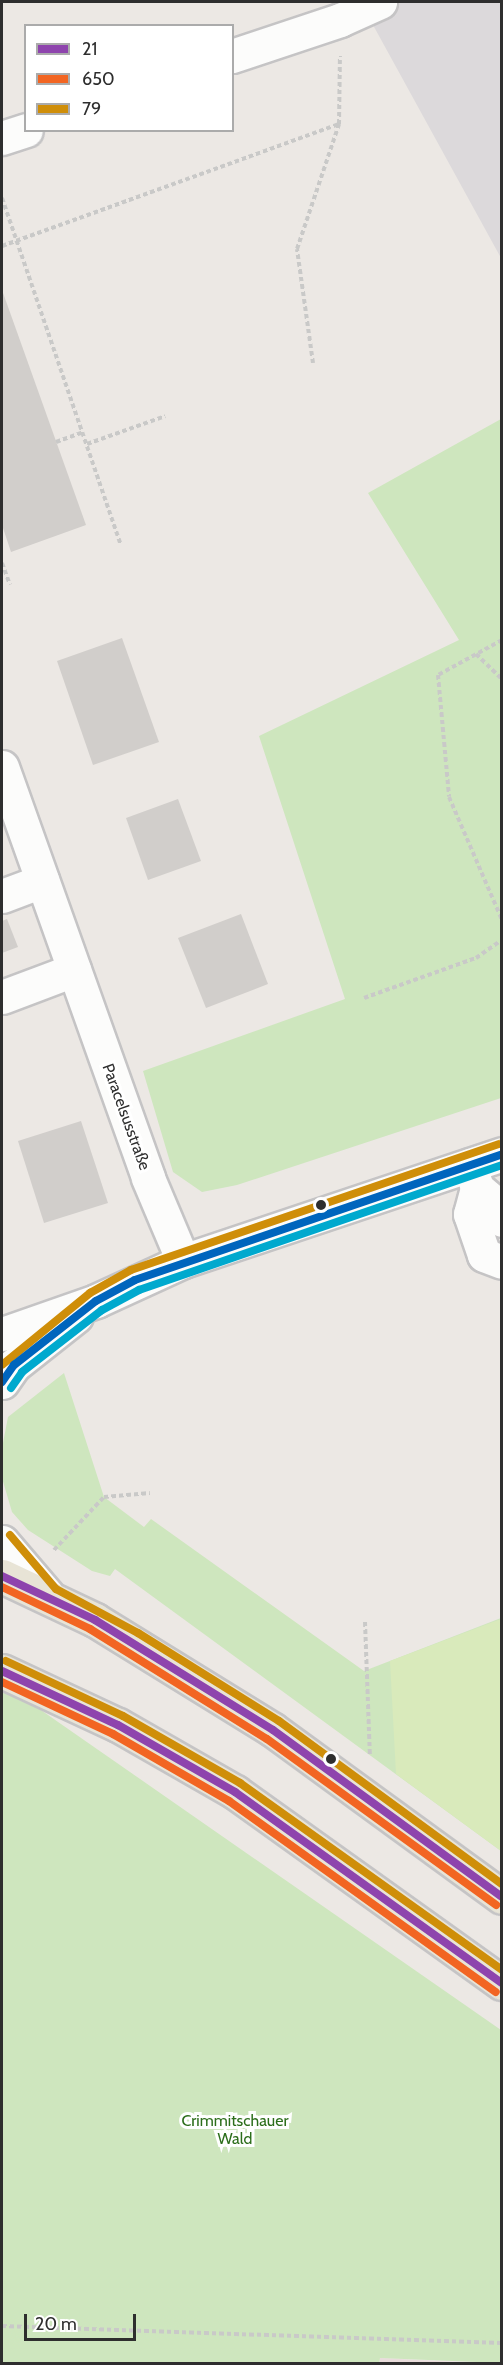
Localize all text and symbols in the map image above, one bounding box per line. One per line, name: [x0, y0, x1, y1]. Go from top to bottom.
legend: [24, 24, 234, 132]
text: 21: [82, 38, 97, 60]
text: 650: [82, 68, 115, 90]
text: 79: [82, 98, 101, 120]
street label: Paracelsusstraße: [98, 1061, 154, 1173]
unlabelled marker: [315, 1199, 327, 1211]
unlabelled marker: [325, 1753, 337, 1765]
park label: Crimmitschauer Wald: [182, 2111, 288, 2149]
scale bar: [27, 2302, 140, 2340]
text: 20 m: [35, 2313, 77, 2335]

